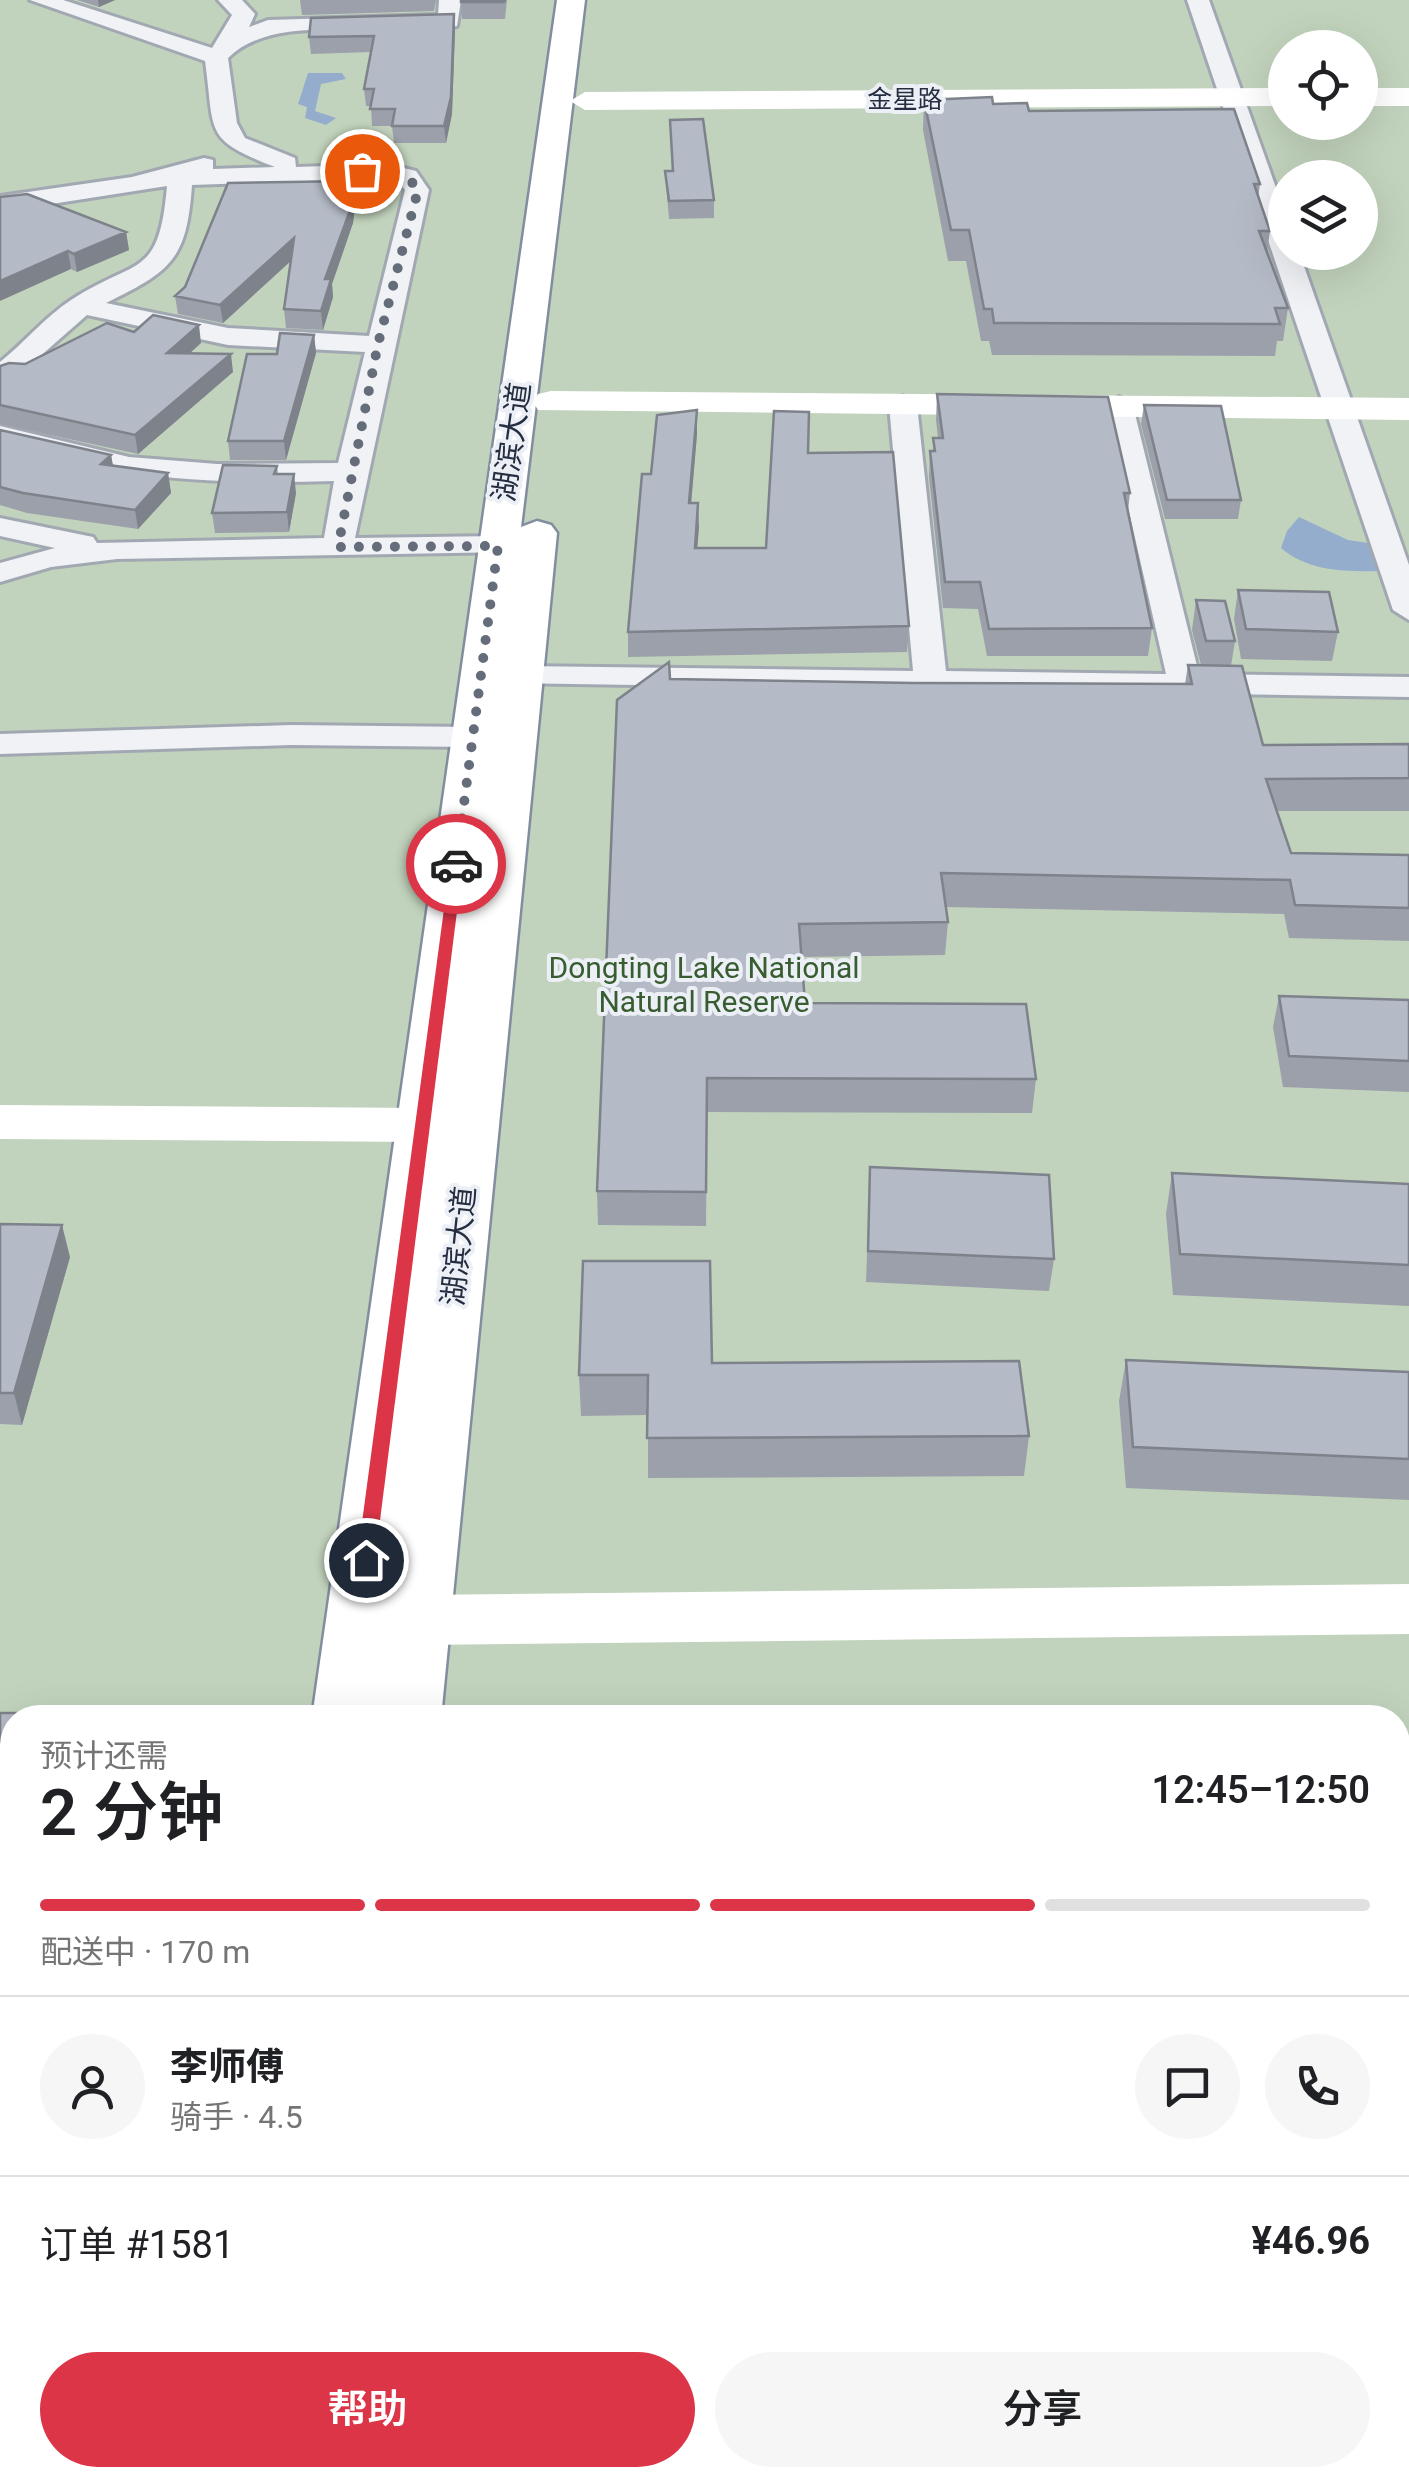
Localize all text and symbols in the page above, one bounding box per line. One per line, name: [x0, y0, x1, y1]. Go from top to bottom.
map controls: [1268, 30, 1378, 270]
button: locate: [1268, 30, 1378, 140]
street label: 金星路: [867, 85, 943, 114]
pin: [320, 129, 405, 214]
icon: bag: [335, 144, 390, 199]
button: layers: [1268, 160, 1378, 270]
street label: 湖滨大道: [486, 380, 537, 504]
courier: [406, 814, 506, 914]
icon: car: [429, 837, 484, 892]
park label: Dongting Lake National Natural Reserve: [548, 950, 860, 1019]
street label: 湖滨大道: [435, 1184, 482, 1307]
pin: [324, 1518, 409, 1603]
icon: home: [339, 1533, 394, 1588]
text: 预计还需: [40, 1737, 168, 1775]
text: 12:45–12:50: [1151, 1768, 1370, 1812]
text: 2 分钟: [40, 1775, 223, 1851]
text: 配送中 · 170 m: [40, 1933, 250, 1971]
button: person: [40, 2034, 145, 2139]
button: chat: [1135, 2034, 1240, 2139]
button: phone: [1265, 2034, 1370, 2139]
text: 李师傅: [170, 2045, 284, 2089]
text: 骑手 · 4.5: [170, 2098, 303, 2136]
text: ¥46.96: [1251, 2219, 1370, 2263]
text: 订单 #1581: [40, 2223, 234, 2267]
button: 帮助: [40, 2352, 695, 2467]
button: 分享: [715, 2352, 1370, 2467]

